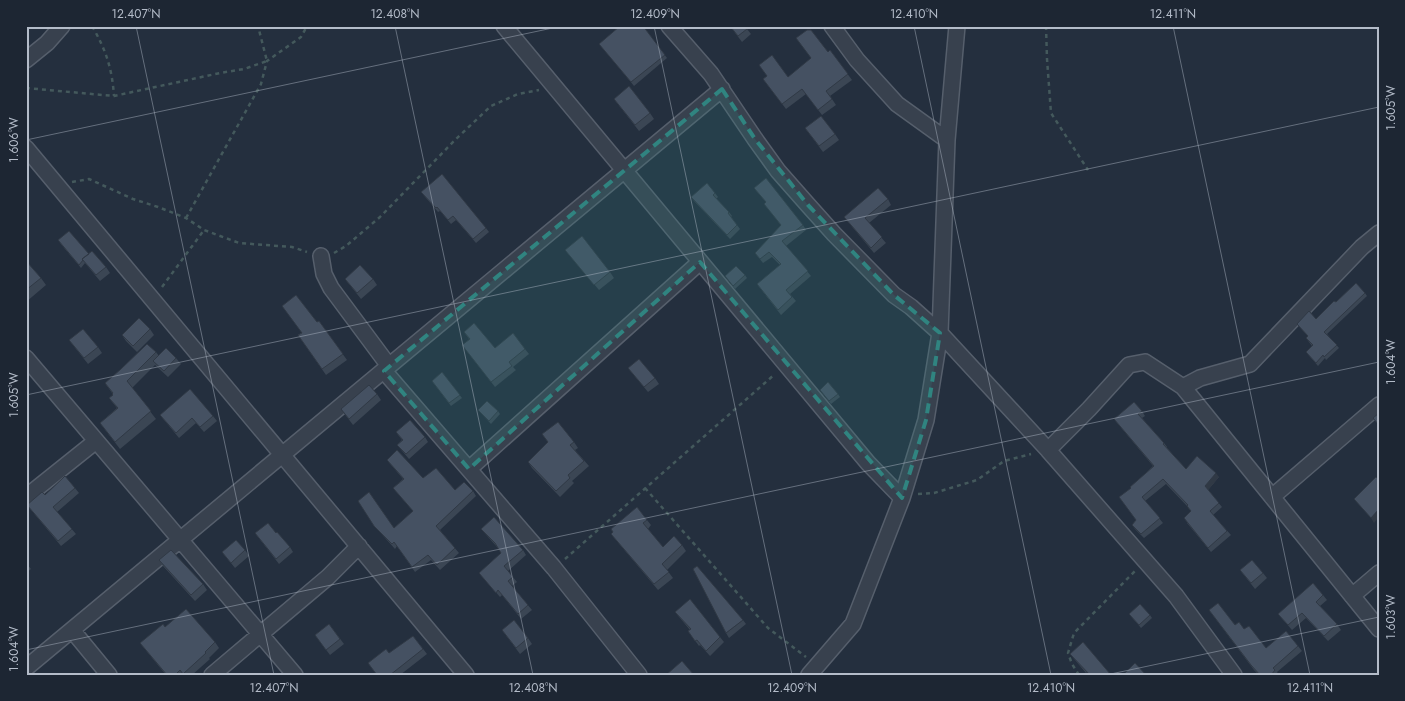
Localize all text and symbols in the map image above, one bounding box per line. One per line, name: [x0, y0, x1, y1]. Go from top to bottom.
text: 12.407°N: [112, 5, 160, 23]
text: 12.408°N: [370, 5, 420, 23]
text: 12.409°N: [630, 5, 680, 23]
text: 12.410°N: [890, 5, 938, 23]
text: 12.411°N: [1150, 5, 1196, 23]
text: 1.605°W: [1382, 85, 1400, 131]
text: 1.606°W: [5, 117, 23, 163]
text: 1.604°W: [1382, 339, 1400, 385]
text: 1.605°W: [5, 372, 23, 418]
text: 1.603°W: [1382, 594, 1400, 639]
text: 1.604°W: [5, 626, 23, 672]
text: 12.407°N: [250, 679, 298, 697]
text: 12.408°N: [508, 679, 558, 697]
text: 12.409°N: [767, 679, 817, 697]
text: 12.410°N: [1027, 679, 1075, 697]
text: 12.411°N: [1287, 679, 1333, 697]

